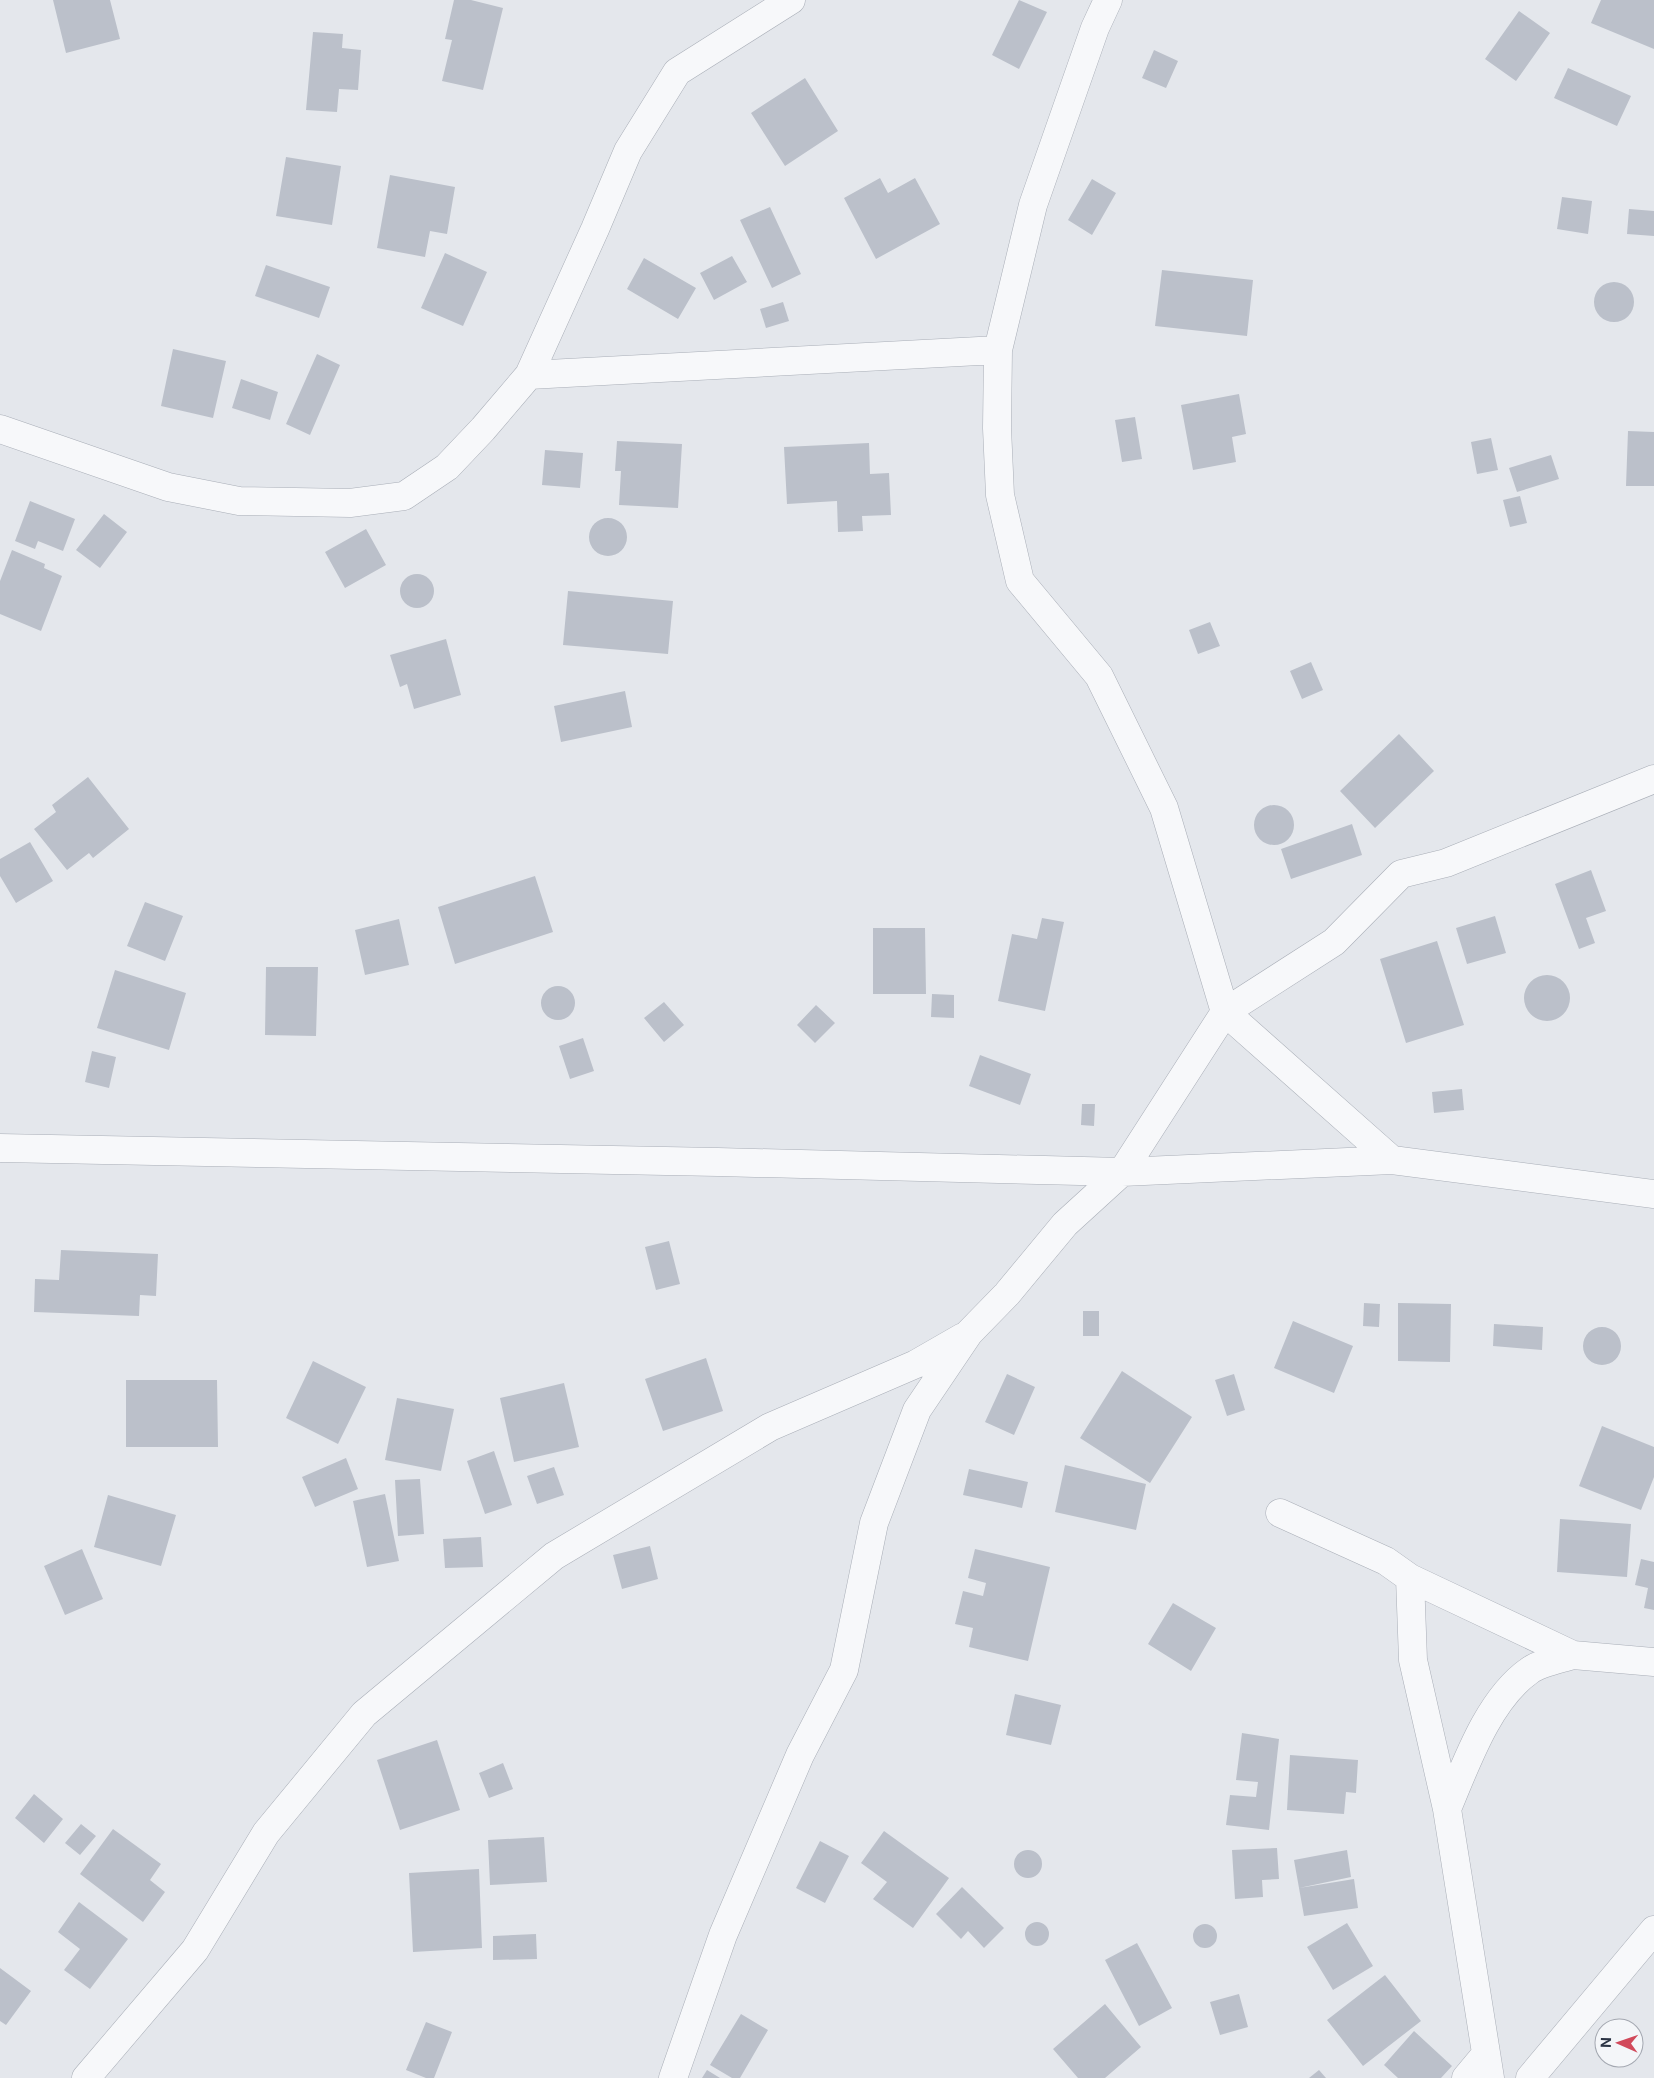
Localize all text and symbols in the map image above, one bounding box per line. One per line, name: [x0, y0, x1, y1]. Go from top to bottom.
north arrow: [1594, 2018, 1644, 2068]
text: N: [1597, 2037, 1614, 2048]

